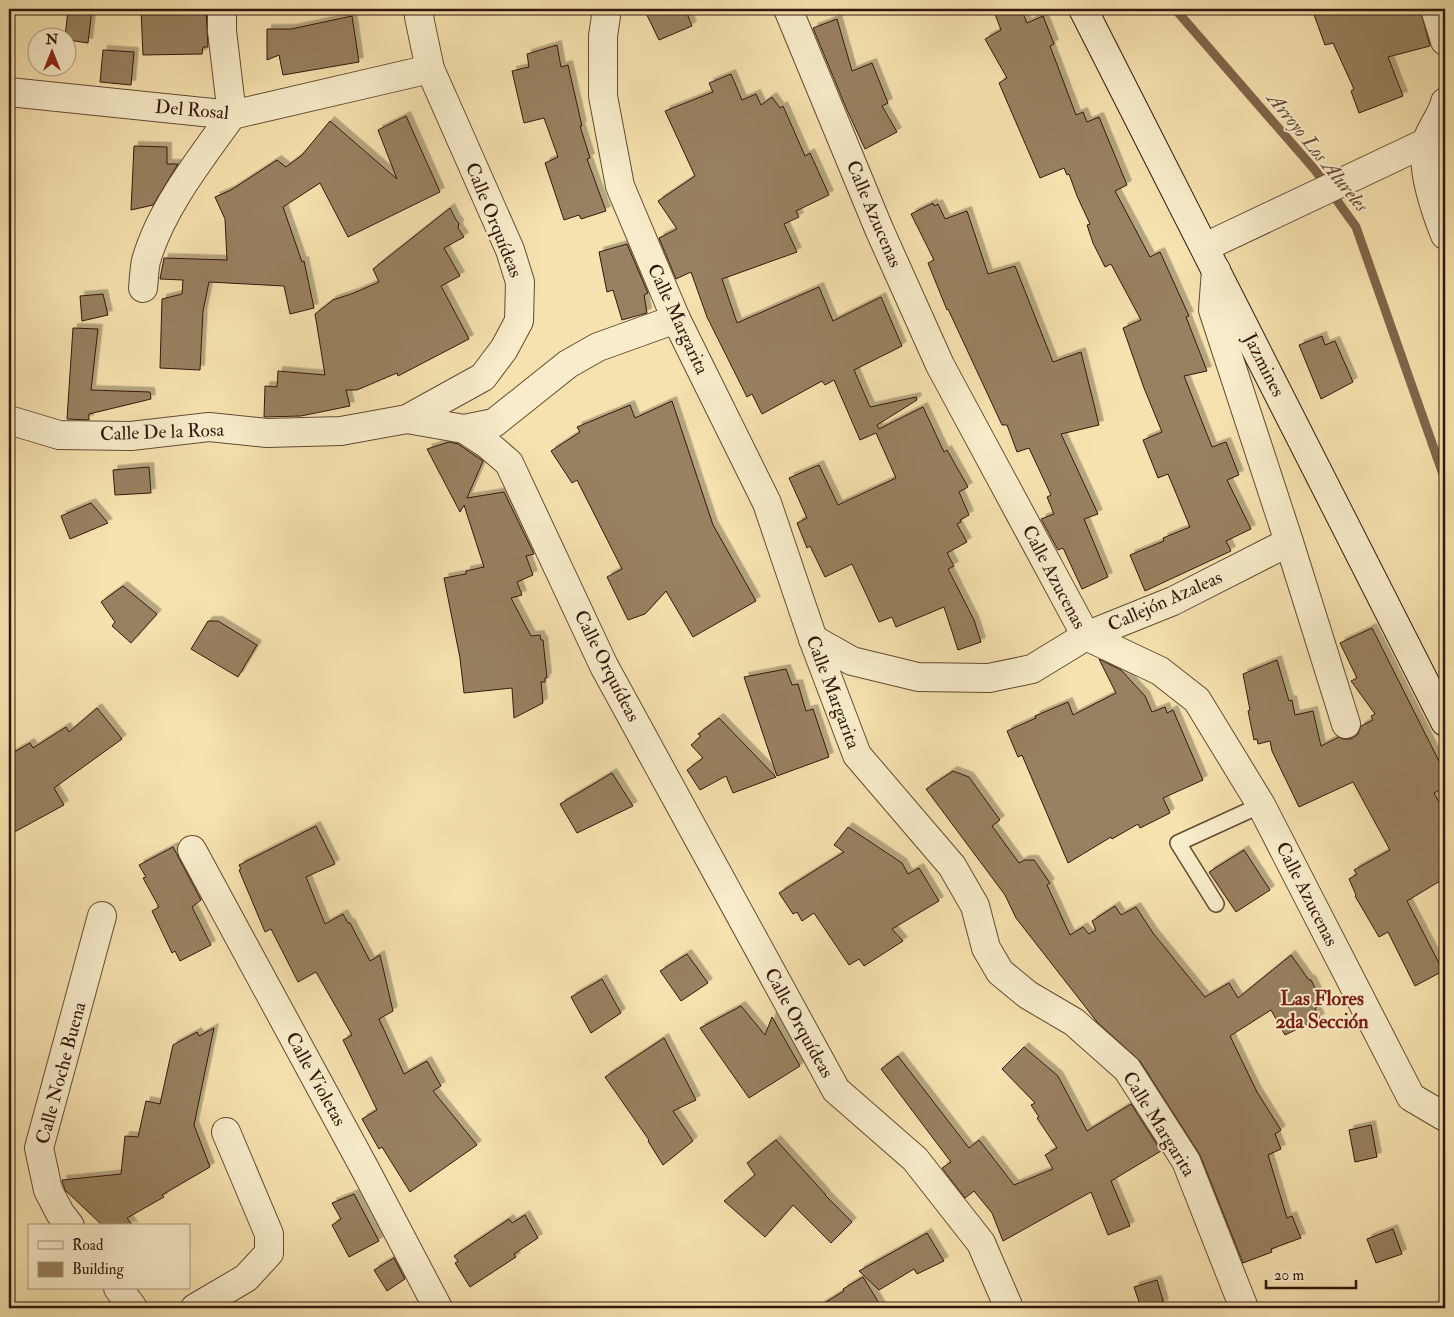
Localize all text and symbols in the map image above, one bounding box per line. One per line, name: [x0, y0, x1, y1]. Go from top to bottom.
north arrow: [28, 28, 78, 78]
text: N: [45, 31, 59, 48]
water label: Arroyo Los Alureles: [1261, 85, 1374, 217]
street label: Del Rosal: [154, 95, 230, 125]
street label: Calle Azucenas: [841, 157, 907, 271]
street label: Calle Orquídeas: [460, 159, 528, 281]
street label: Calle Margarita: [642, 260, 714, 378]
street label: Jazmines: [1237, 328, 1290, 401]
street label: Calle De la Rosa: [100, 418, 225, 446]
street label: Calle Azucenas: [1017, 521, 1091, 633]
street label: Callejón Azaleas: [1104, 565, 1226, 637]
street label: Calle Orquídeas: [569, 606, 645, 726]
street label: Calle Margarita: [800, 632, 866, 752]
street label: Calle Azucenas: [1270, 838, 1344, 950]
street label: Calle Orquídeas: [759, 964, 839, 1082]
district label: Las Flores 2da Sección: [1275, 986, 1369, 1034]
street label: Calle Noche Buena: [30, 999, 92, 1147]
street label: Calle Violetas: [280, 1028, 352, 1130]
street label: Calle Margarita: [1117, 1067, 1201, 1181]
legend: [28, 1224, 190, 1290]
text: Road: [72, 1236, 104, 1255]
scale bar: [1266, 1257, 1356, 1289]
text: Building: [72, 1260, 124, 1279]
text: 20 m: [1274, 1266, 1304, 1285]

